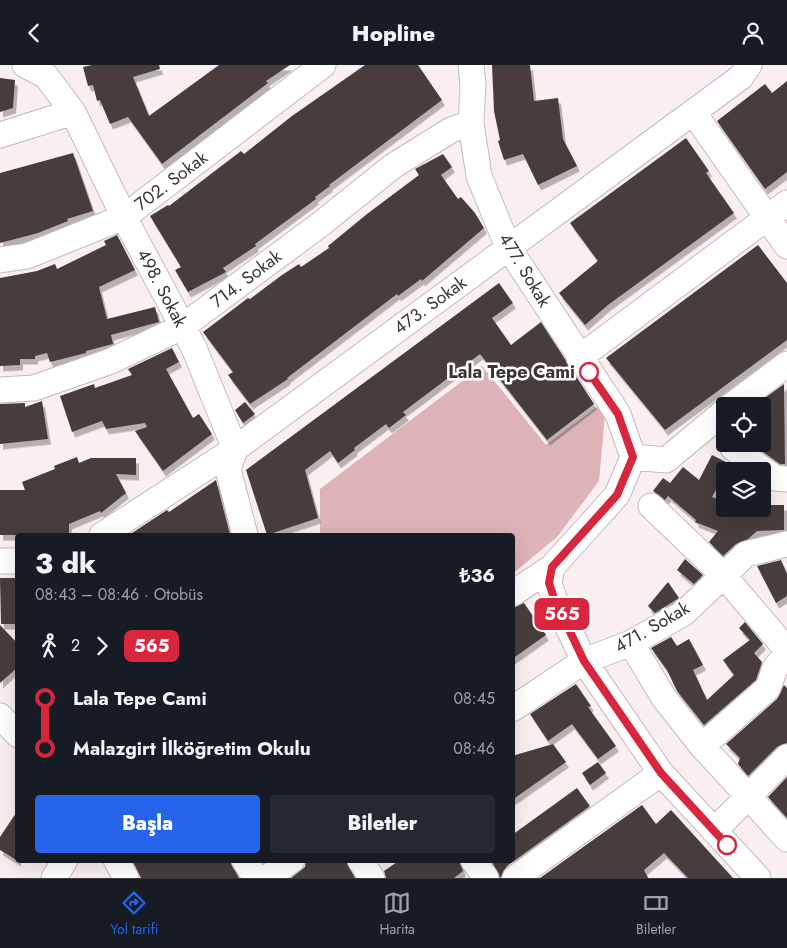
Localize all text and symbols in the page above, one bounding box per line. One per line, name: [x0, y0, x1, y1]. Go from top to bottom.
text: Hopline: [352, 17, 435, 49]
icon: back: [20, 19, 48, 47]
icon: person: [739, 19, 767, 47]
street label: 702. Sokak: [129, 145, 213, 217]
street label: 477. Sokak: [493, 228, 557, 312]
street label: 498. Sokak: [130, 244, 194, 332]
street label: 714. Sokak: [205, 244, 287, 314]
street label: 473. Sokak: [388, 270, 472, 340]
place label: Lala Tepe Cami: [448, 359, 575, 385]
marker: Lala Tepe Cami: [579, 362, 599, 382]
map controls: [716, 397, 771, 517]
button: locate: [716, 397, 771, 452]
button: layers: [716, 462, 771, 517]
text: 3 dk: [35, 543, 96, 584]
text: ₺36: [460, 562, 495, 589]
text: 08:43 – 08:46 · Otobüs: [35, 583, 203, 606]
street label: 471. Sokak: [610, 595, 695, 659]
line badge: 565: [533, 598, 591, 630]
text: 565: [544, 601, 580, 627]
icon: walk: [35, 632, 63, 660]
icon: forward: [88, 632, 116, 660]
text: 565: [134, 633, 169, 659]
text: 2: [71, 634, 80, 657]
text: Lala Tepe Cami: [73, 685, 207, 712]
text: 08:45: [454, 687, 495, 710]
text: Malazgirt İlköğretim Okulu: [73, 735, 311, 762]
text: 08:46: [453, 737, 495, 760]
button: Başla: [35, 795, 260, 853]
button: Biletler: [270, 795, 495, 853]
unlabelled marker: [717, 835, 737, 855]
tab: Yol tarifi: [111, 889, 158, 939]
tab: Harita: [379, 889, 415, 939]
tab: Biletler: [636, 889, 676, 939]

